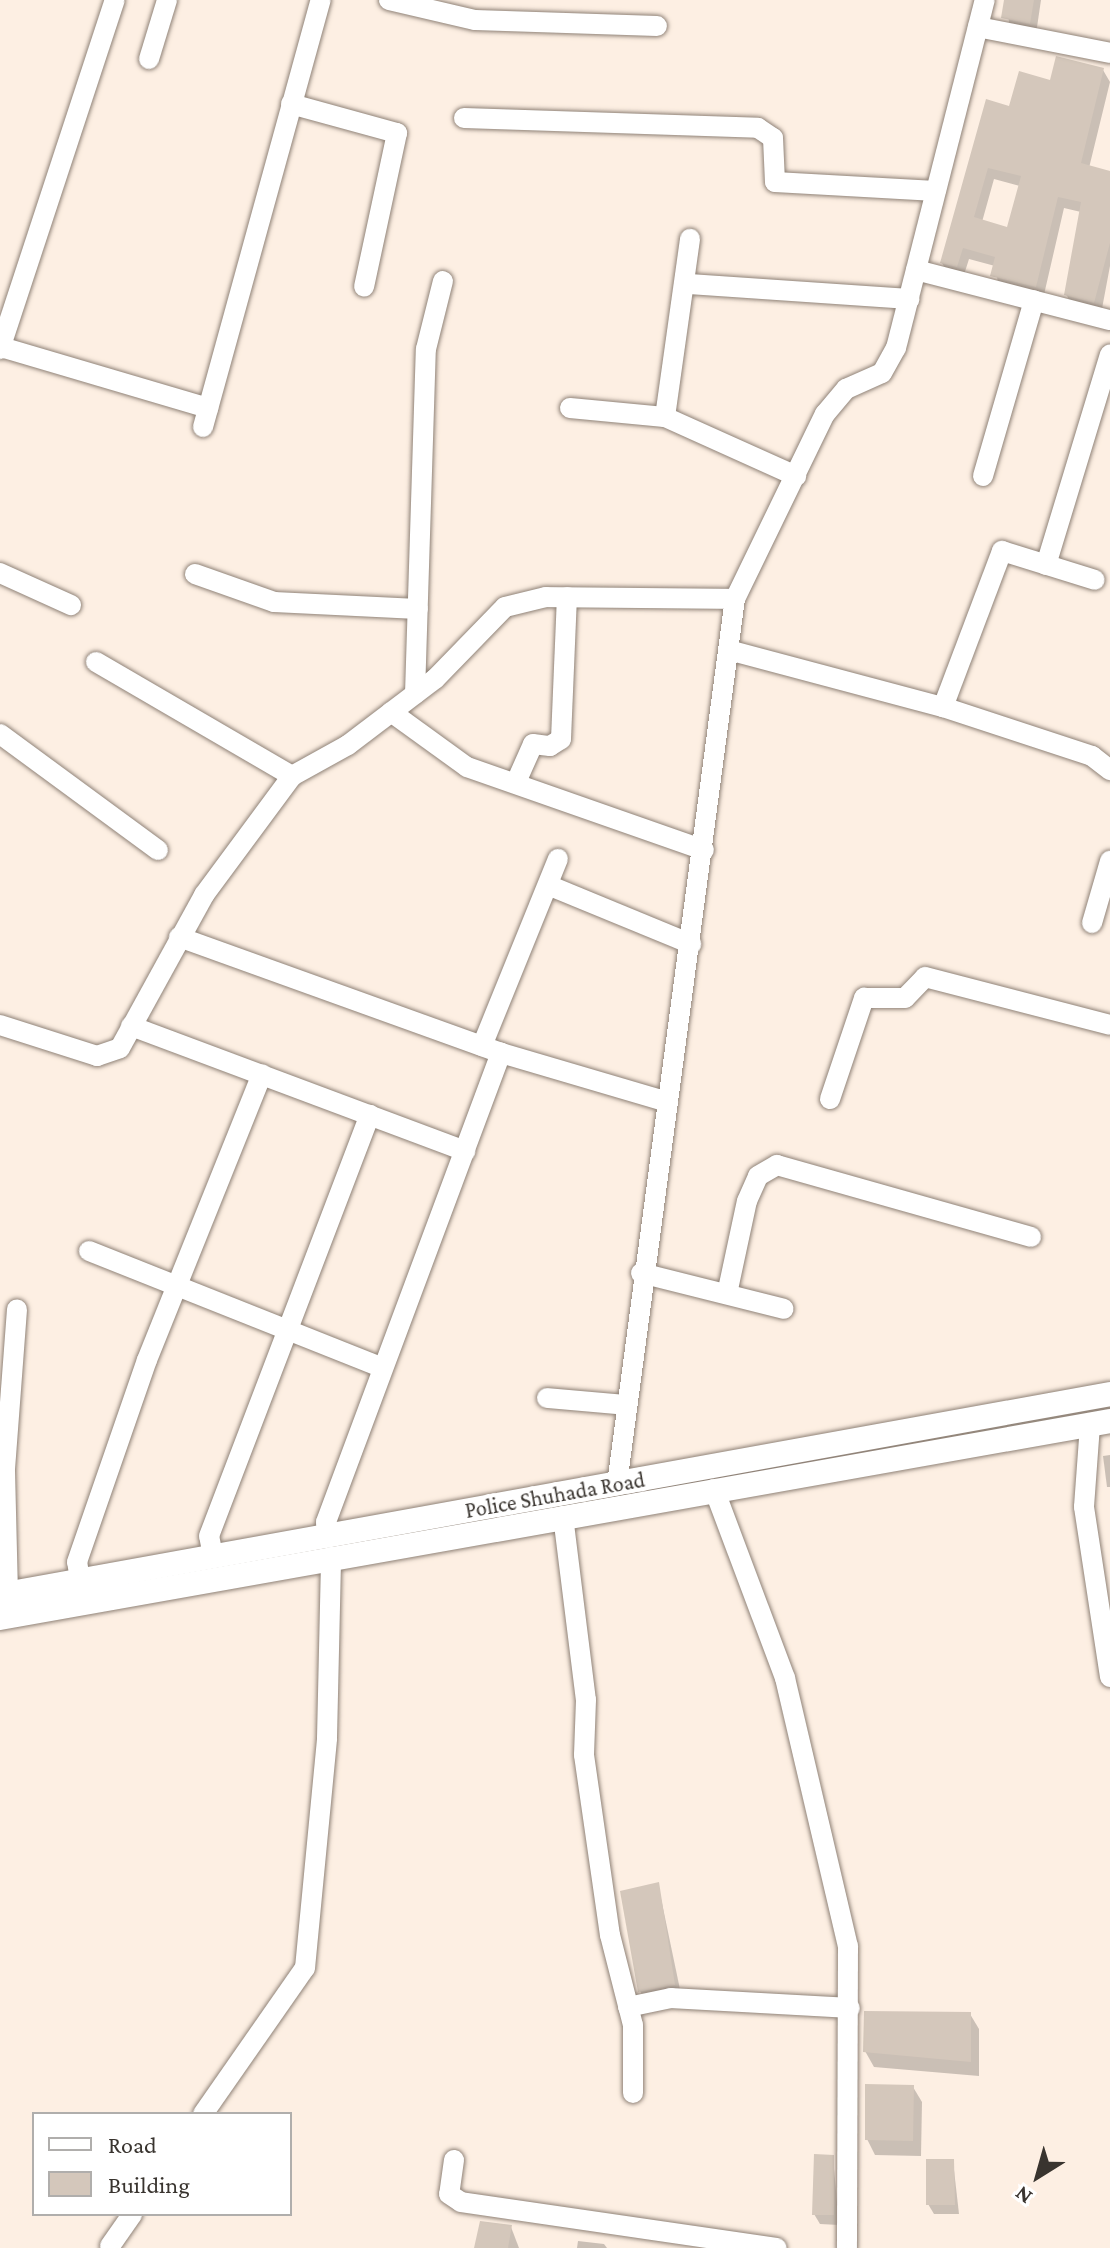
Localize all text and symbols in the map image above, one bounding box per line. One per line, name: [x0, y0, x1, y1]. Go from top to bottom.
street label: Police Shuhada Road: [463, 1466, 647, 1524]
legend: [32, 2112, 292, 2216]
text: Road: [108, 2131, 157, 2158]
north arrow: [998, 2136, 1078, 2216]
text: Building: [108, 2171, 190, 2198]
text: N: [1010, 2181, 1037, 2210]

